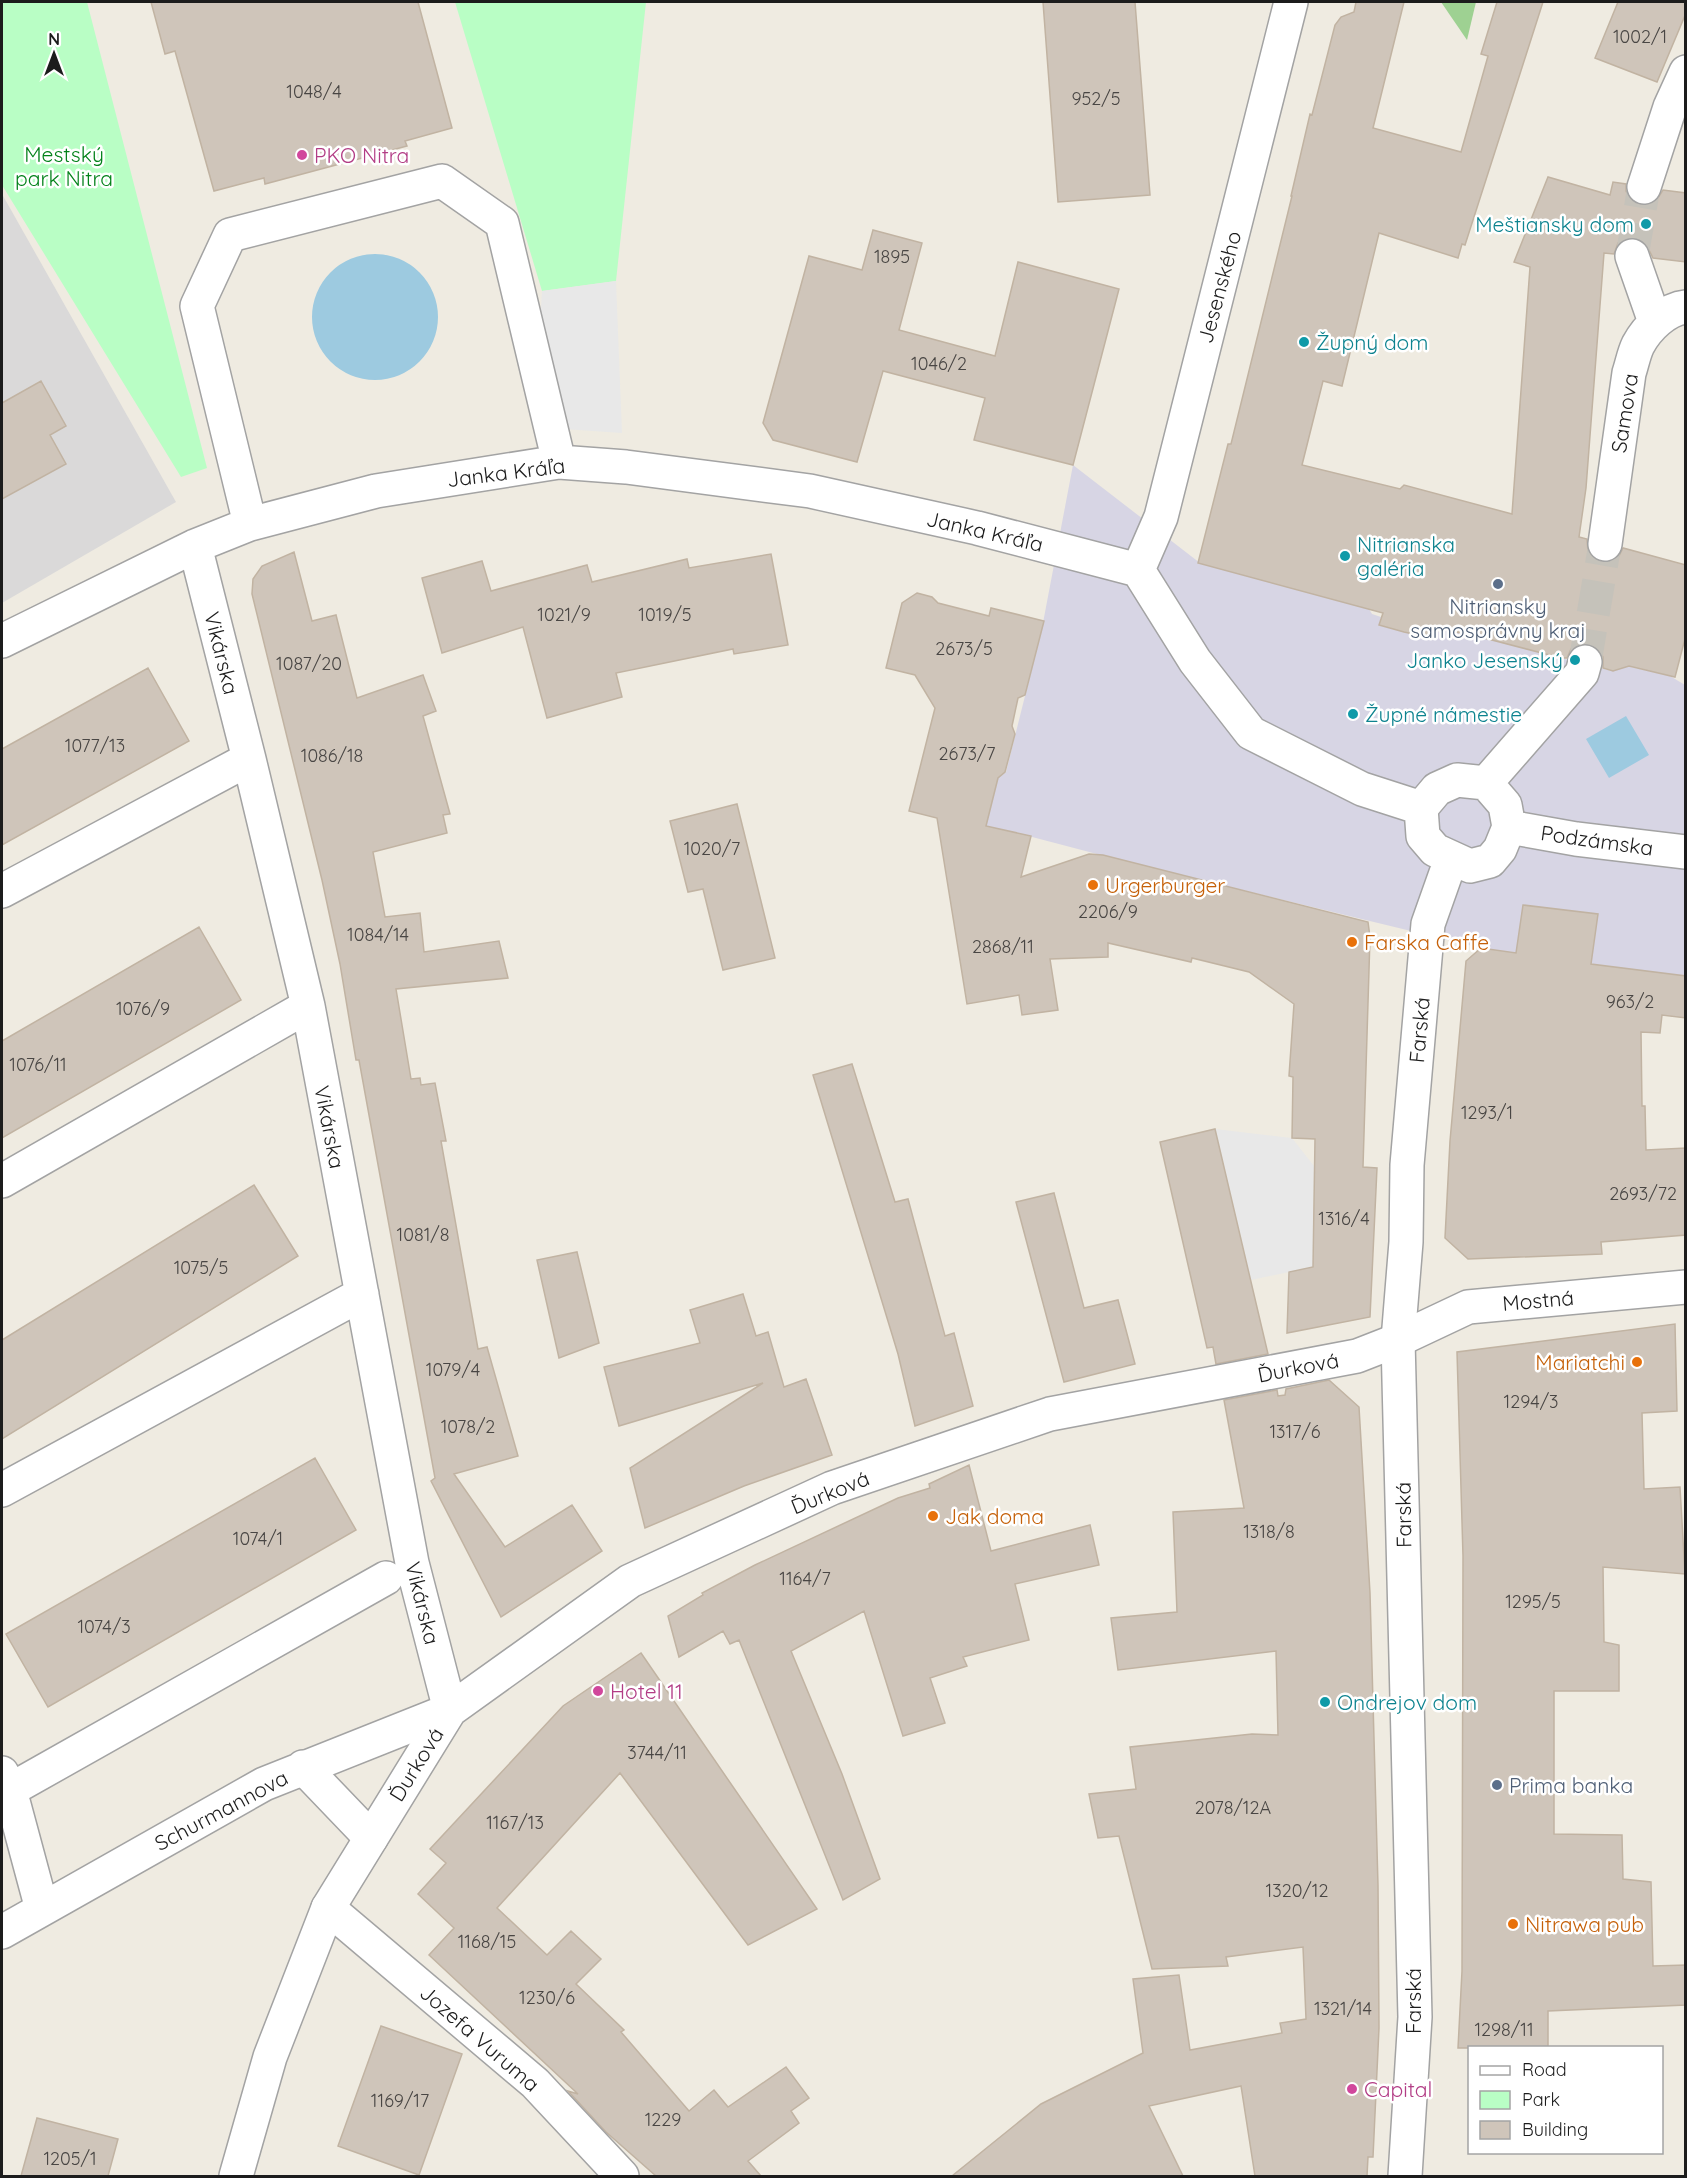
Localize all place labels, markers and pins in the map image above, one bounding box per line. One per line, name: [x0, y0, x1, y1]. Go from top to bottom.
place label: PKO Nitra: [314, 142, 409, 168]
marker: PKO Nitra: [295, 148, 309, 162]
place label: Meštiansky dom: [1475, 211, 1634, 237]
marker: Meštiansky dom: [1639, 217, 1653, 231]
place label: Župný dom: [1316, 329, 1428, 355]
marker: Župný dom: [1297, 335, 1311, 349]
place label: Nitrianska galéria: [1357, 531, 1455, 581]
marker: Nitrianska galéria: [1338, 549, 1352, 563]
marker: Nitriansky samosprávny kraj: [1491, 577, 1505, 591]
place label: Nitriansky samosprávny kraj: [1410, 593, 1586, 643]
place label: Janko Jesenský: [1406, 647, 1563, 673]
marker: Janko Jesenský: [1568, 653, 1582, 667]
place label: Župné námestie: [1365, 701, 1522, 727]
marker: Župné námestie: [1346, 707, 1360, 721]
place label: Urgerburger: [1105, 872, 1225, 898]
marker: Urgerburger: [1086, 878, 1100, 892]
place label: Farska Caffe: [1364, 929, 1489, 955]
marker: Farska Caffe: [1345, 935, 1359, 949]
place label: Mariatchi: [1535, 1349, 1625, 1375]
marker: Mariatchi: [1630, 1355, 1644, 1369]
place label: Jak doma: [945, 1503, 1044, 1529]
marker: Jak doma: [926, 1509, 940, 1523]
place label: Hotel 11: [610, 1678, 683, 1704]
marker: Hotel 11: [591, 1684, 605, 1698]
place label: Ondrejov dom: [1337, 1689, 1477, 1715]
marker: Ondrejov dom: [1318, 1695, 1332, 1709]
place label: Prima banka: [1509, 1772, 1633, 1798]
marker: Prima banka: [1490, 1778, 1504, 1792]
place label: Nitrawa pub: [1525, 1911, 1644, 1937]
marker: Nitrawa pub: [1506, 1917, 1520, 1931]
place label: Capital: [1364, 2076, 1432, 2102]
marker: Capital: [1345, 2082, 1359, 2096]

